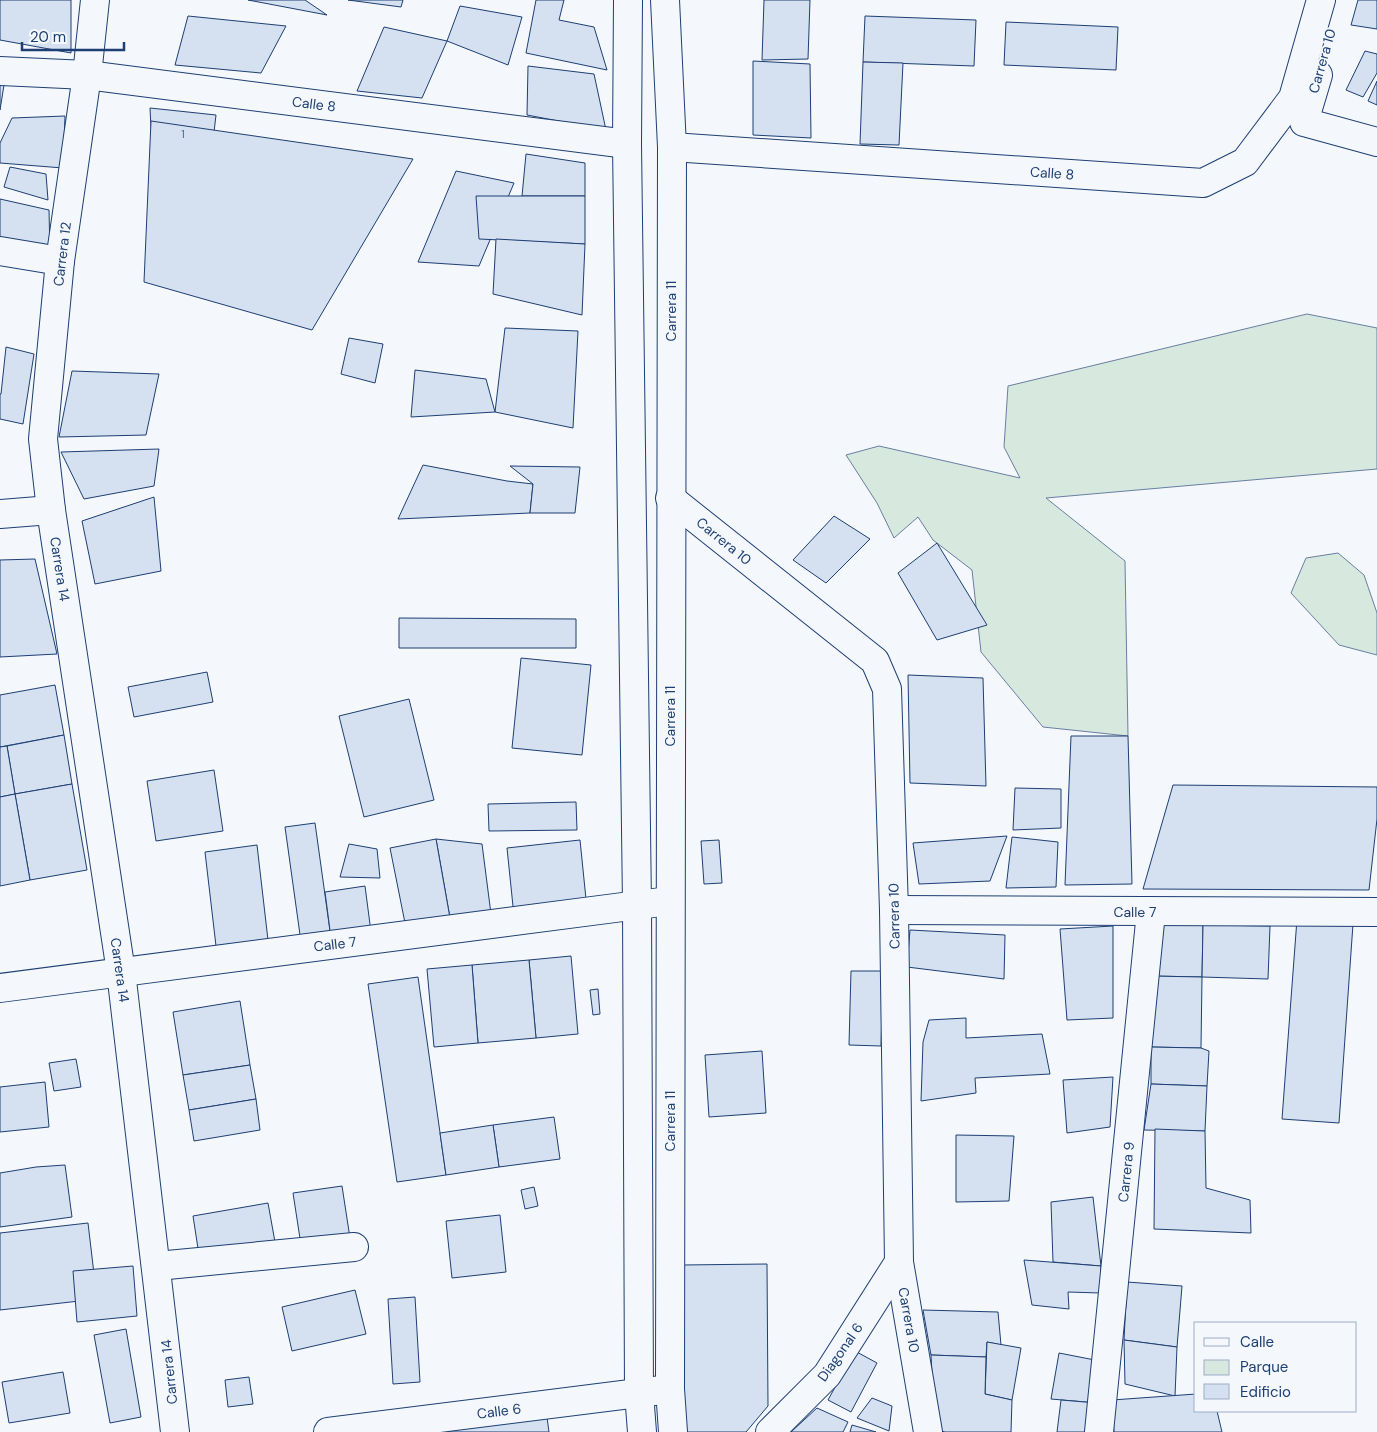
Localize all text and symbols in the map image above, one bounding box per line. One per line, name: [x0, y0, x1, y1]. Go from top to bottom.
scale bar: [22, 20, 125, 52]
text: 20 m: [30, 27, 66, 47]
street label: Carrera 10: [1304, 27, 1340, 95]
street label: Calle 8: [291, 92, 337, 116]
house number: 1: [181, 127, 185, 141]
street label: Calle 8: [1029, 162, 1075, 184]
street label: Carrera 12: [49, 221, 75, 287]
street label: Carrera 11: [662, 281, 680, 341]
street label: Carrera 10: [693, 513, 755, 569]
street label: Carrera 14: [46, 535, 74, 603]
street label: Carrera 11: [661, 686, 679, 746]
street label: Carrera 10: [884, 883, 904, 949]
street label: Calle 7: [1113, 903, 1157, 921]
street label: Calle 7: [313, 932, 357, 956]
street label: Carrera 14: [107, 937, 134, 1004]
street label: Carrera 11: [661, 1091, 679, 1151]
street label: Carrera 9: [1114, 1141, 1138, 1203]
street label: Carrera 10: [894, 1286, 924, 1354]
street label: Diagonal 6: [813, 1319, 867, 1385]
legend: [1194, 1322, 1357, 1412]
text: Calle: [1240, 1332, 1274, 1352]
street label: Carrera 14: [157, 1338, 181, 1405]
text: Parque: [1240, 1357, 1288, 1377]
text: Edificio: [1240, 1382, 1291, 1402]
street label: Calle 6: [476, 1399, 522, 1423]

